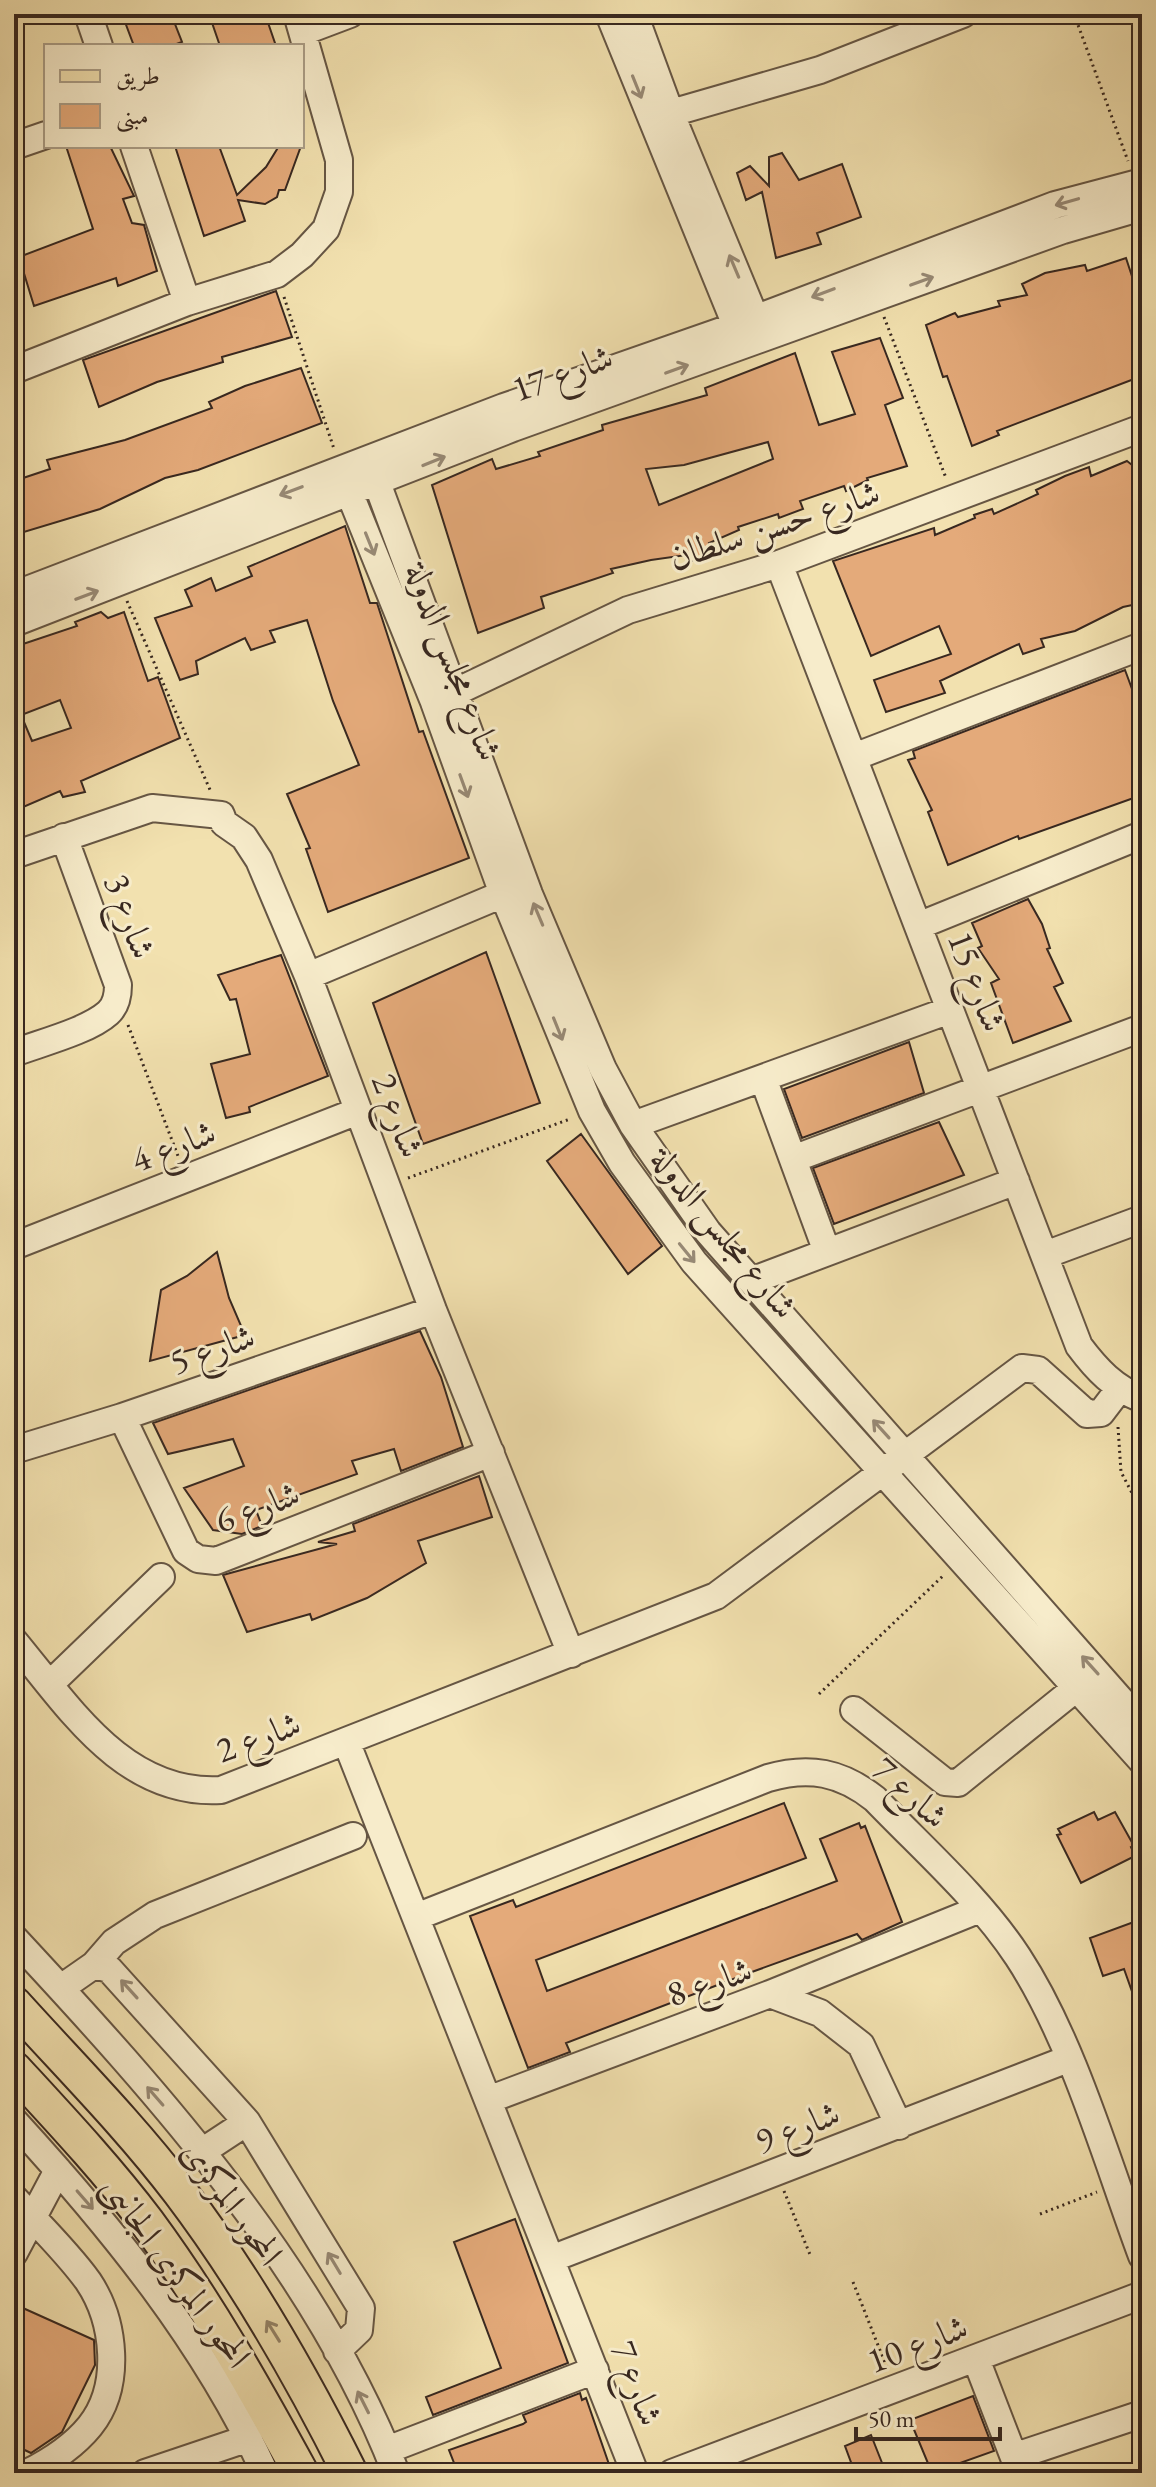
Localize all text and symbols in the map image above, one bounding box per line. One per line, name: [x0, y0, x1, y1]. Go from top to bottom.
legend: [44, 44, 304, 148]
text: طريق: [116, 60, 160, 91]
one-way arrow: [631, 74, 645, 99]
text: مبنى: [116, 100, 149, 133]
one-way arrow: [1054, 195, 1080, 210]
one-way arrow: [726, 254, 741, 279]
one-way arrow: [909, 273, 933, 287]
one-way arrow: [811, 287, 836, 301]
street label: شارع 17: [505, 333, 622, 419]
one-way arrow: [664, 361, 689, 375]
one-way arrow: [421, 453, 446, 467]
street label: شارع حسن سلطان: [663, 468, 888, 587]
one-way arrow: [279, 485, 304, 499]
one-way arrow: [364, 531, 379, 556]
street label: شارع مجلس الدولة: [388, 553, 514, 770]
one-way arrow: [74, 587, 99, 601]
one-way arrow: [458, 774, 473, 799]
street label: شارع 3: [87, 867, 167, 967]
one-way arrow: [529, 902, 544, 927]
street label: شارع 15: [930, 924, 1018, 1041]
one-way arrow: [552, 1016, 567, 1041]
street label: شارع 2: [354, 1066, 436, 1167]
street label: شارع 4: [124, 1108, 225, 1190]
street label: شارع مجلس الدولة: [634, 1135, 809, 1333]
one-way arrow: [679, 1242, 696, 1263]
street label: شارع 5: [163, 1312, 263, 1391]
one-way arrow: [872, 1419, 890, 1439]
street label: شارع 6: [208, 1470, 308, 1550]
one-way arrow: [1082, 1656, 1100, 1676]
street label: شارع 2: [209, 1700, 309, 1780]
street label: شارع 7: [858, 1746, 959, 1844]
street label: شارع 8: [661, 1946, 760, 2024]
one-way arrow: [119, 1979, 138, 1999]
one-way arrow: [146, 2086, 164, 2106]
street label: شارع 9: [748, 2089, 849, 2171]
street label: المحور المركزى: [171, 2130, 294, 2275]
street label: المحور المركزى الجانبى: [88, 2165, 262, 2379]
one-way arrow: [75, 2190, 93, 2210]
one-way arrow: [326, 2252, 342, 2275]
street label: شارع 10: [860, 2303, 977, 2391]
one-way arrow: [265, 2320, 282, 2342]
street label: شارع 7: [593, 2334, 675, 2435]
one-way arrow: [355, 2391, 370, 2415]
scale bar: [856, 2391, 1000, 2441]
text: 50 m: [868, 2403, 915, 2434]

